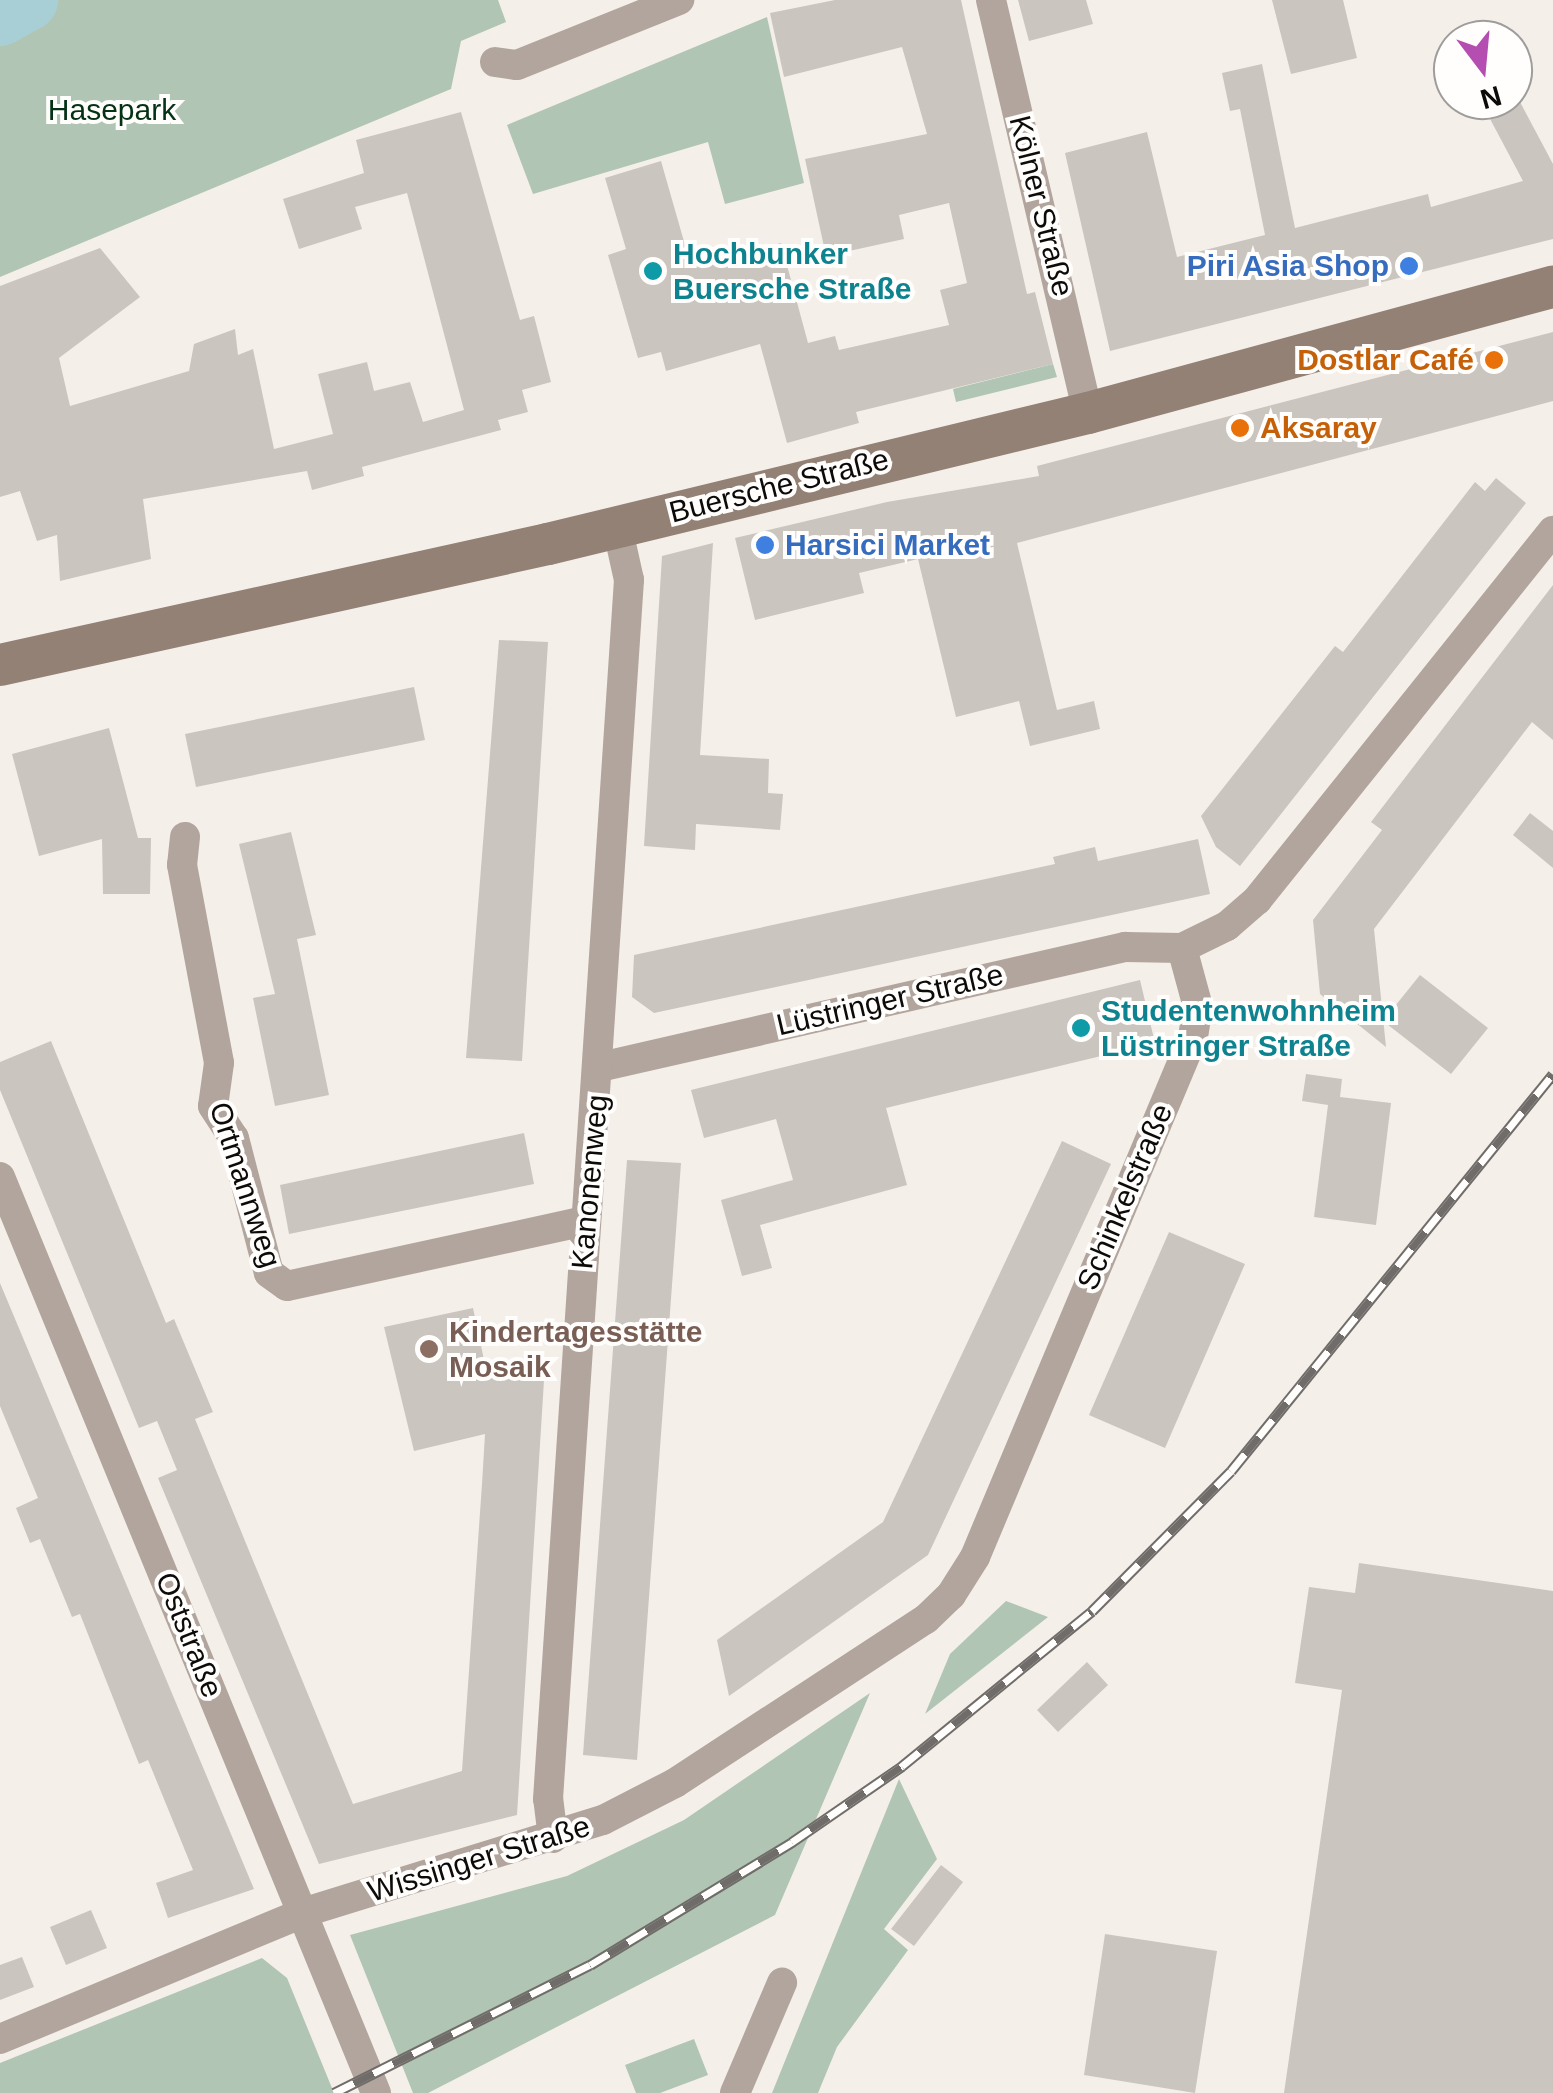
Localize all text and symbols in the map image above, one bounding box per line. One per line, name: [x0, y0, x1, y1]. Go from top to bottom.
north arrow: [1433, 20, 1533, 120]
text: N: [1477, 80, 1505, 115]
park label: Hasepark: [48, 92, 176, 128]
street label: Kölner Straße: [1001, 112, 1081, 300]
place label: Hochbunker Buersche Straße: [673, 236, 911, 306]
place label: Piri Asia Shop: [1186, 248, 1389, 284]
marker: Piri Asia Shop: [1398, 255, 1420, 277]
marker: Hochbunker Buersche Straße: [642, 260, 664, 282]
place label: Dostlar Café: [1297, 342, 1474, 378]
marker: Dostlar Café: [1483, 349, 1505, 371]
place label: Aksaray: [1260, 410, 1377, 446]
marker: Aksaray: [1229, 417, 1251, 439]
street label: Buersche Straße: [665, 441, 893, 531]
place label: Harsici Market: [785, 527, 990, 563]
marker: Harsici Market: [754, 534, 776, 556]
street label: Lüstringer Straße: [773, 956, 1007, 1044]
place label: Studentenwohnheim Lüstringer Straße: [1101, 993, 1396, 1064]
marker: Studentenwohnheim Lüstringer Straße: [1070, 1017, 1092, 1039]
street label: Kanonenweg: [564, 1093, 616, 1271]
street label: Ortmannweg: [201, 1098, 289, 1272]
street label: Schinkelstraße: [1070, 1099, 1180, 1295]
place label: Kindertagesstätte Mosaik: [449, 1314, 702, 1384]
marker: Kindertagesstätte Mosaik: [418, 1338, 440, 1360]
street label: Oststraße: [148, 1567, 230, 1703]
street label: Wissinger Straße: [364, 1808, 594, 1910]

